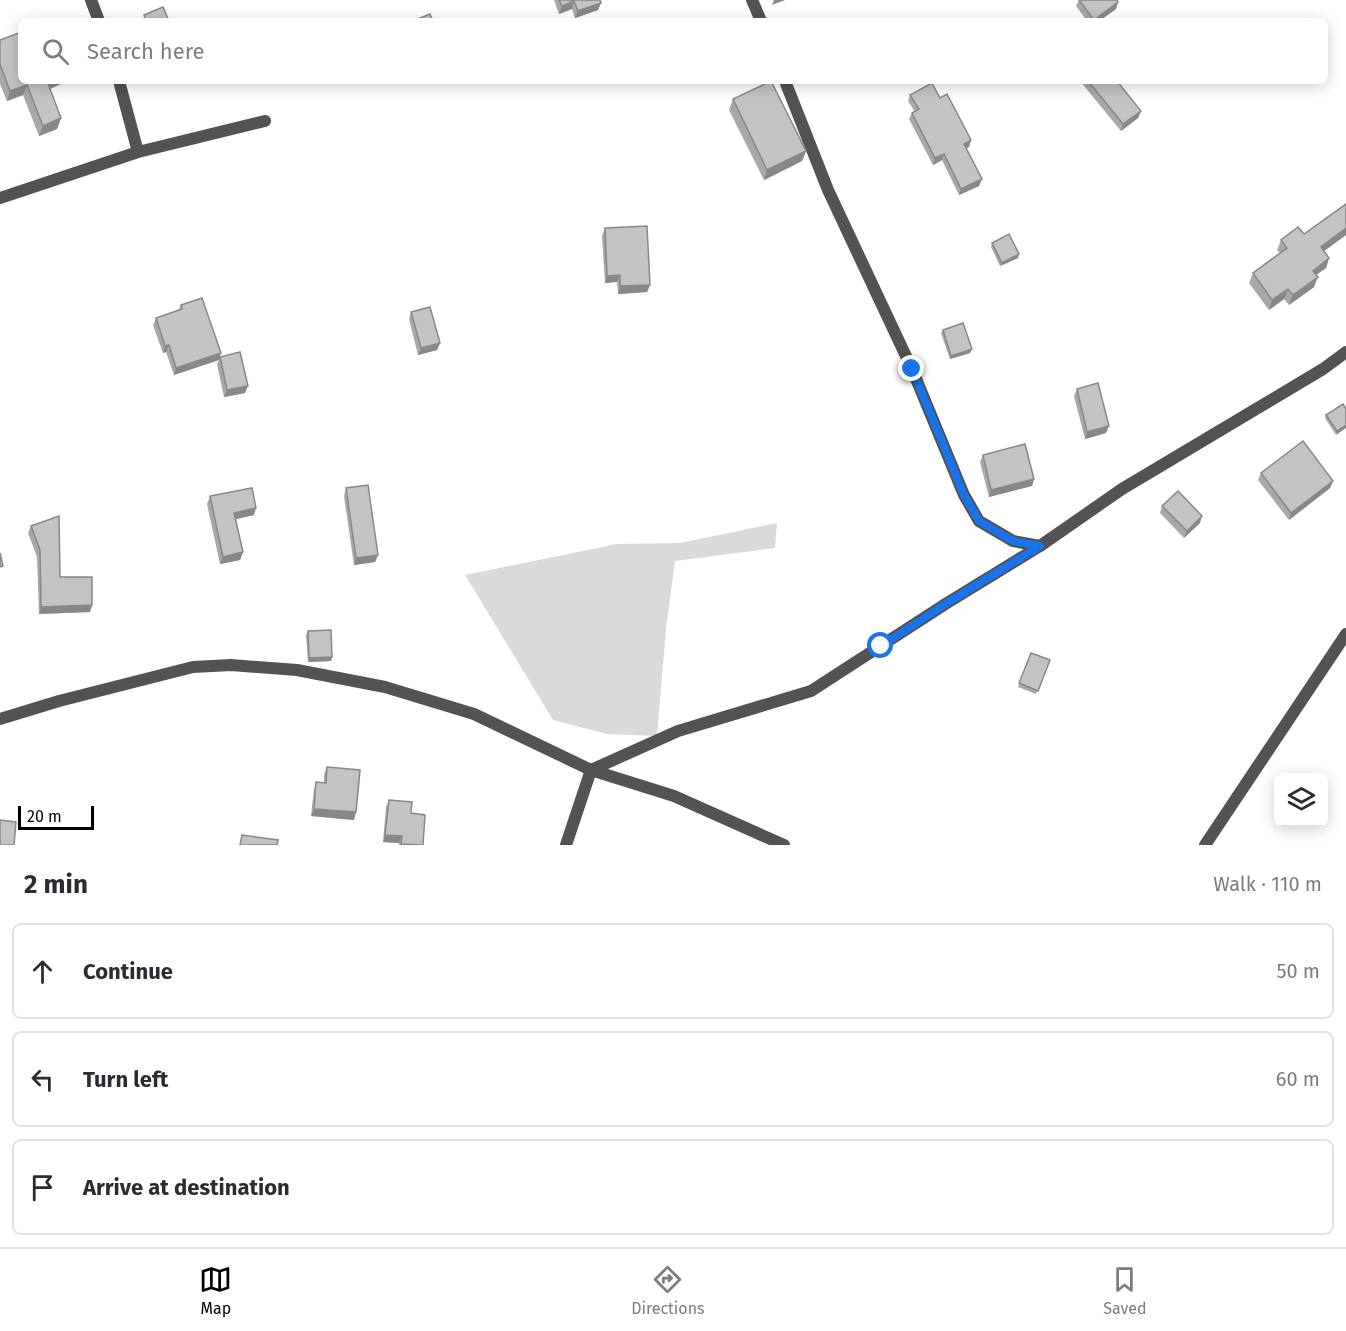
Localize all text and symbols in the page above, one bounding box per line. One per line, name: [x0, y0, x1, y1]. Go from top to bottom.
search box: [18, 18, 1328, 84]
icon: search: [39, 35, 72, 68]
text: Search here: [87, 38, 205, 65]
route end: [898, 355, 924, 381]
route start: [867, 632, 893, 658]
map controls: [1274, 773, 1328, 827]
button: layers: [1274, 773, 1328, 827]
scale bar: [18, 803, 94, 830]
text: 20 m: [27, 807, 62, 826]
text: 2 min: [24, 869, 88, 900]
text: Walk · 110 m: [1213, 872, 1322, 896]
icon: ahead: [26, 955, 59, 988]
text: Continue: [83, 958, 173, 985]
text: 50 m: [1276, 959, 1320, 983]
icon: left: [26, 1063, 59, 1096]
text: Turn left: [83, 1066, 168, 1093]
text: 60 m: [1276, 1067, 1320, 1091]
icon: arrive: [26, 1171, 59, 1204]
text: Arrive at destination: [83, 1174, 290, 1201]
tab: Map: [199, 1263, 232, 1318]
tab: Directions: [631, 1263, 705, 1318]
tab: Saved: [1103, 1263, 1147, 1318]

